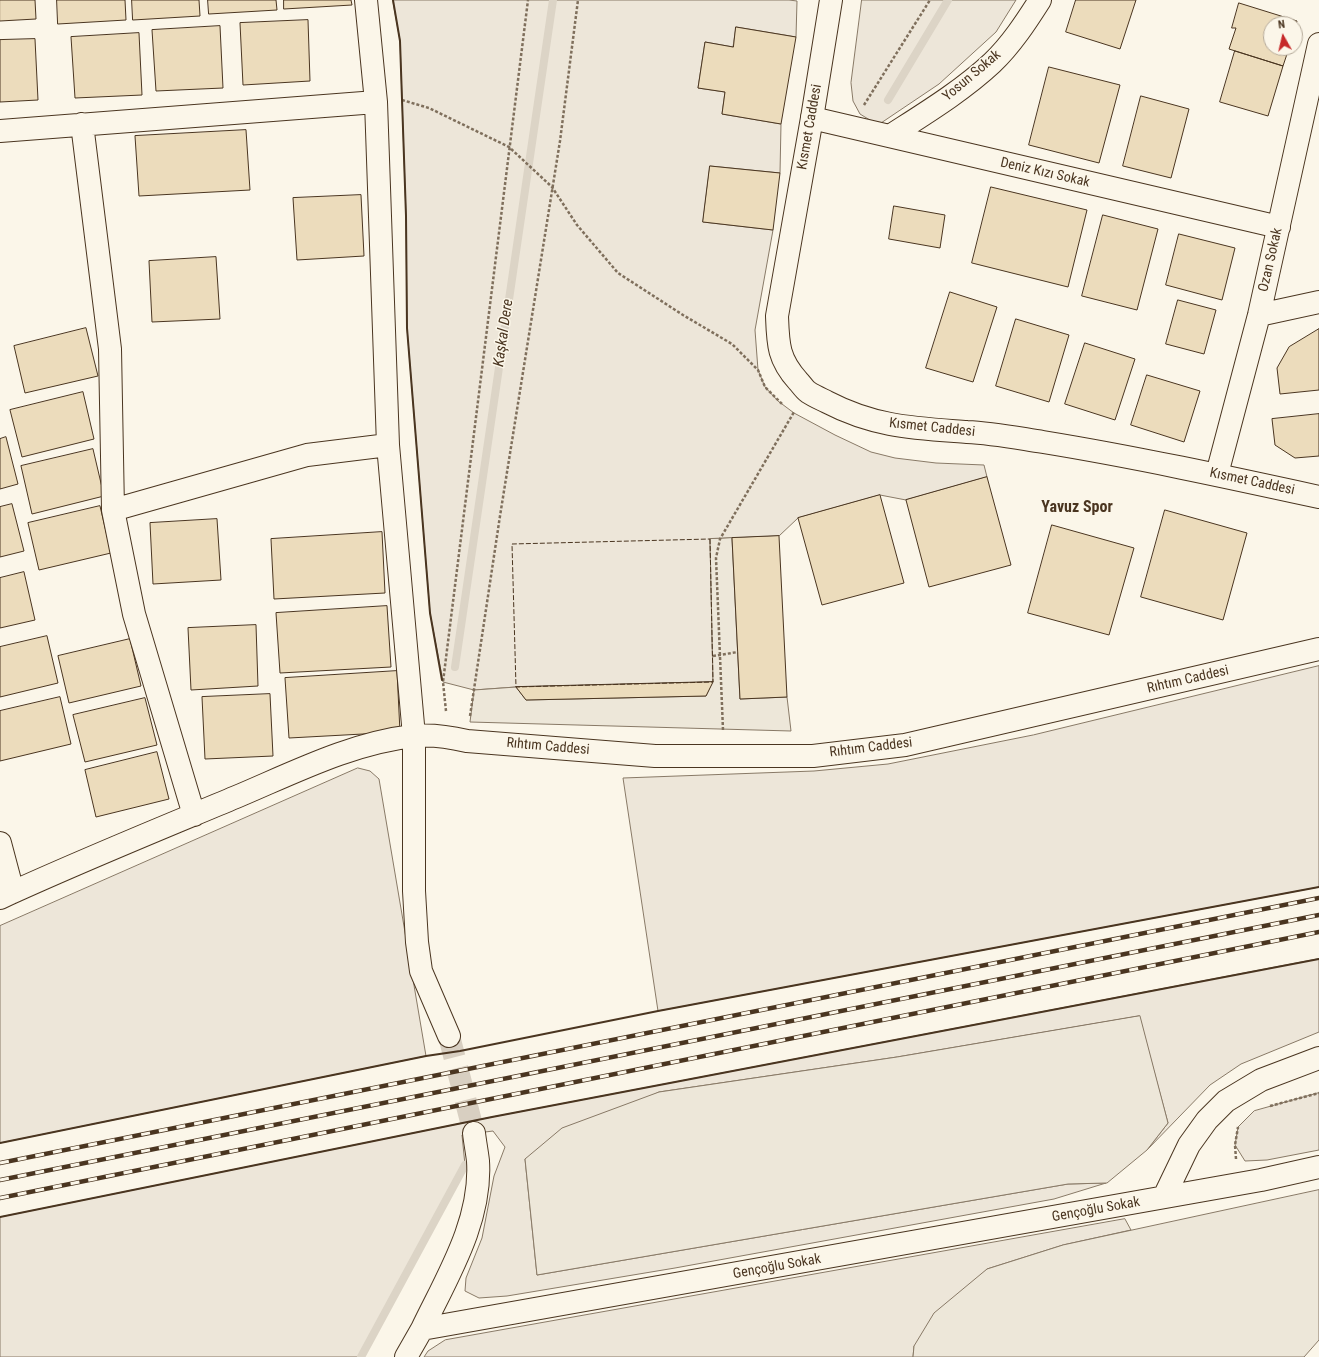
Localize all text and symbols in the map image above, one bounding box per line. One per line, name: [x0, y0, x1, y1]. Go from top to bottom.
north arrow: [1263, 16, 1303, 56]
text: N: [1277, 18, 1286, 32]
street label: Yosun Sokak: [940, 47, 1004, 105]
street label: Kısmet Caddesi: [794, 83, 826, 171]
street label: Deniz Kızı Sokak: [999, 155, 1091, 191]
street label: Ozan Sokak: [1256, 227, 1286, 293]
water label: Kaşkal Dere: [490, 298, 518, 368]
street label: Kısmet Caddesi: [888, 415, 976, 441]
street label: Kısmet Caddesi: [1208, 465, 1296, 499]
district label: Yavuz Spor: [1041, 498, 1113, 518]
street label: Rıhtım Caddesi: [1145, 662, 1231, 698]
street label: Rıhtım Caddesi: [506, 735, 590, 759]
street label: Rıhtım Caddesi: [829, 735, 913, 761]
street label: Gençoğlu Sokak: [1051, 1194, 1141, 1226]
street label: Gençoğlu Sokak: [732, 1251, 822, 1283]

